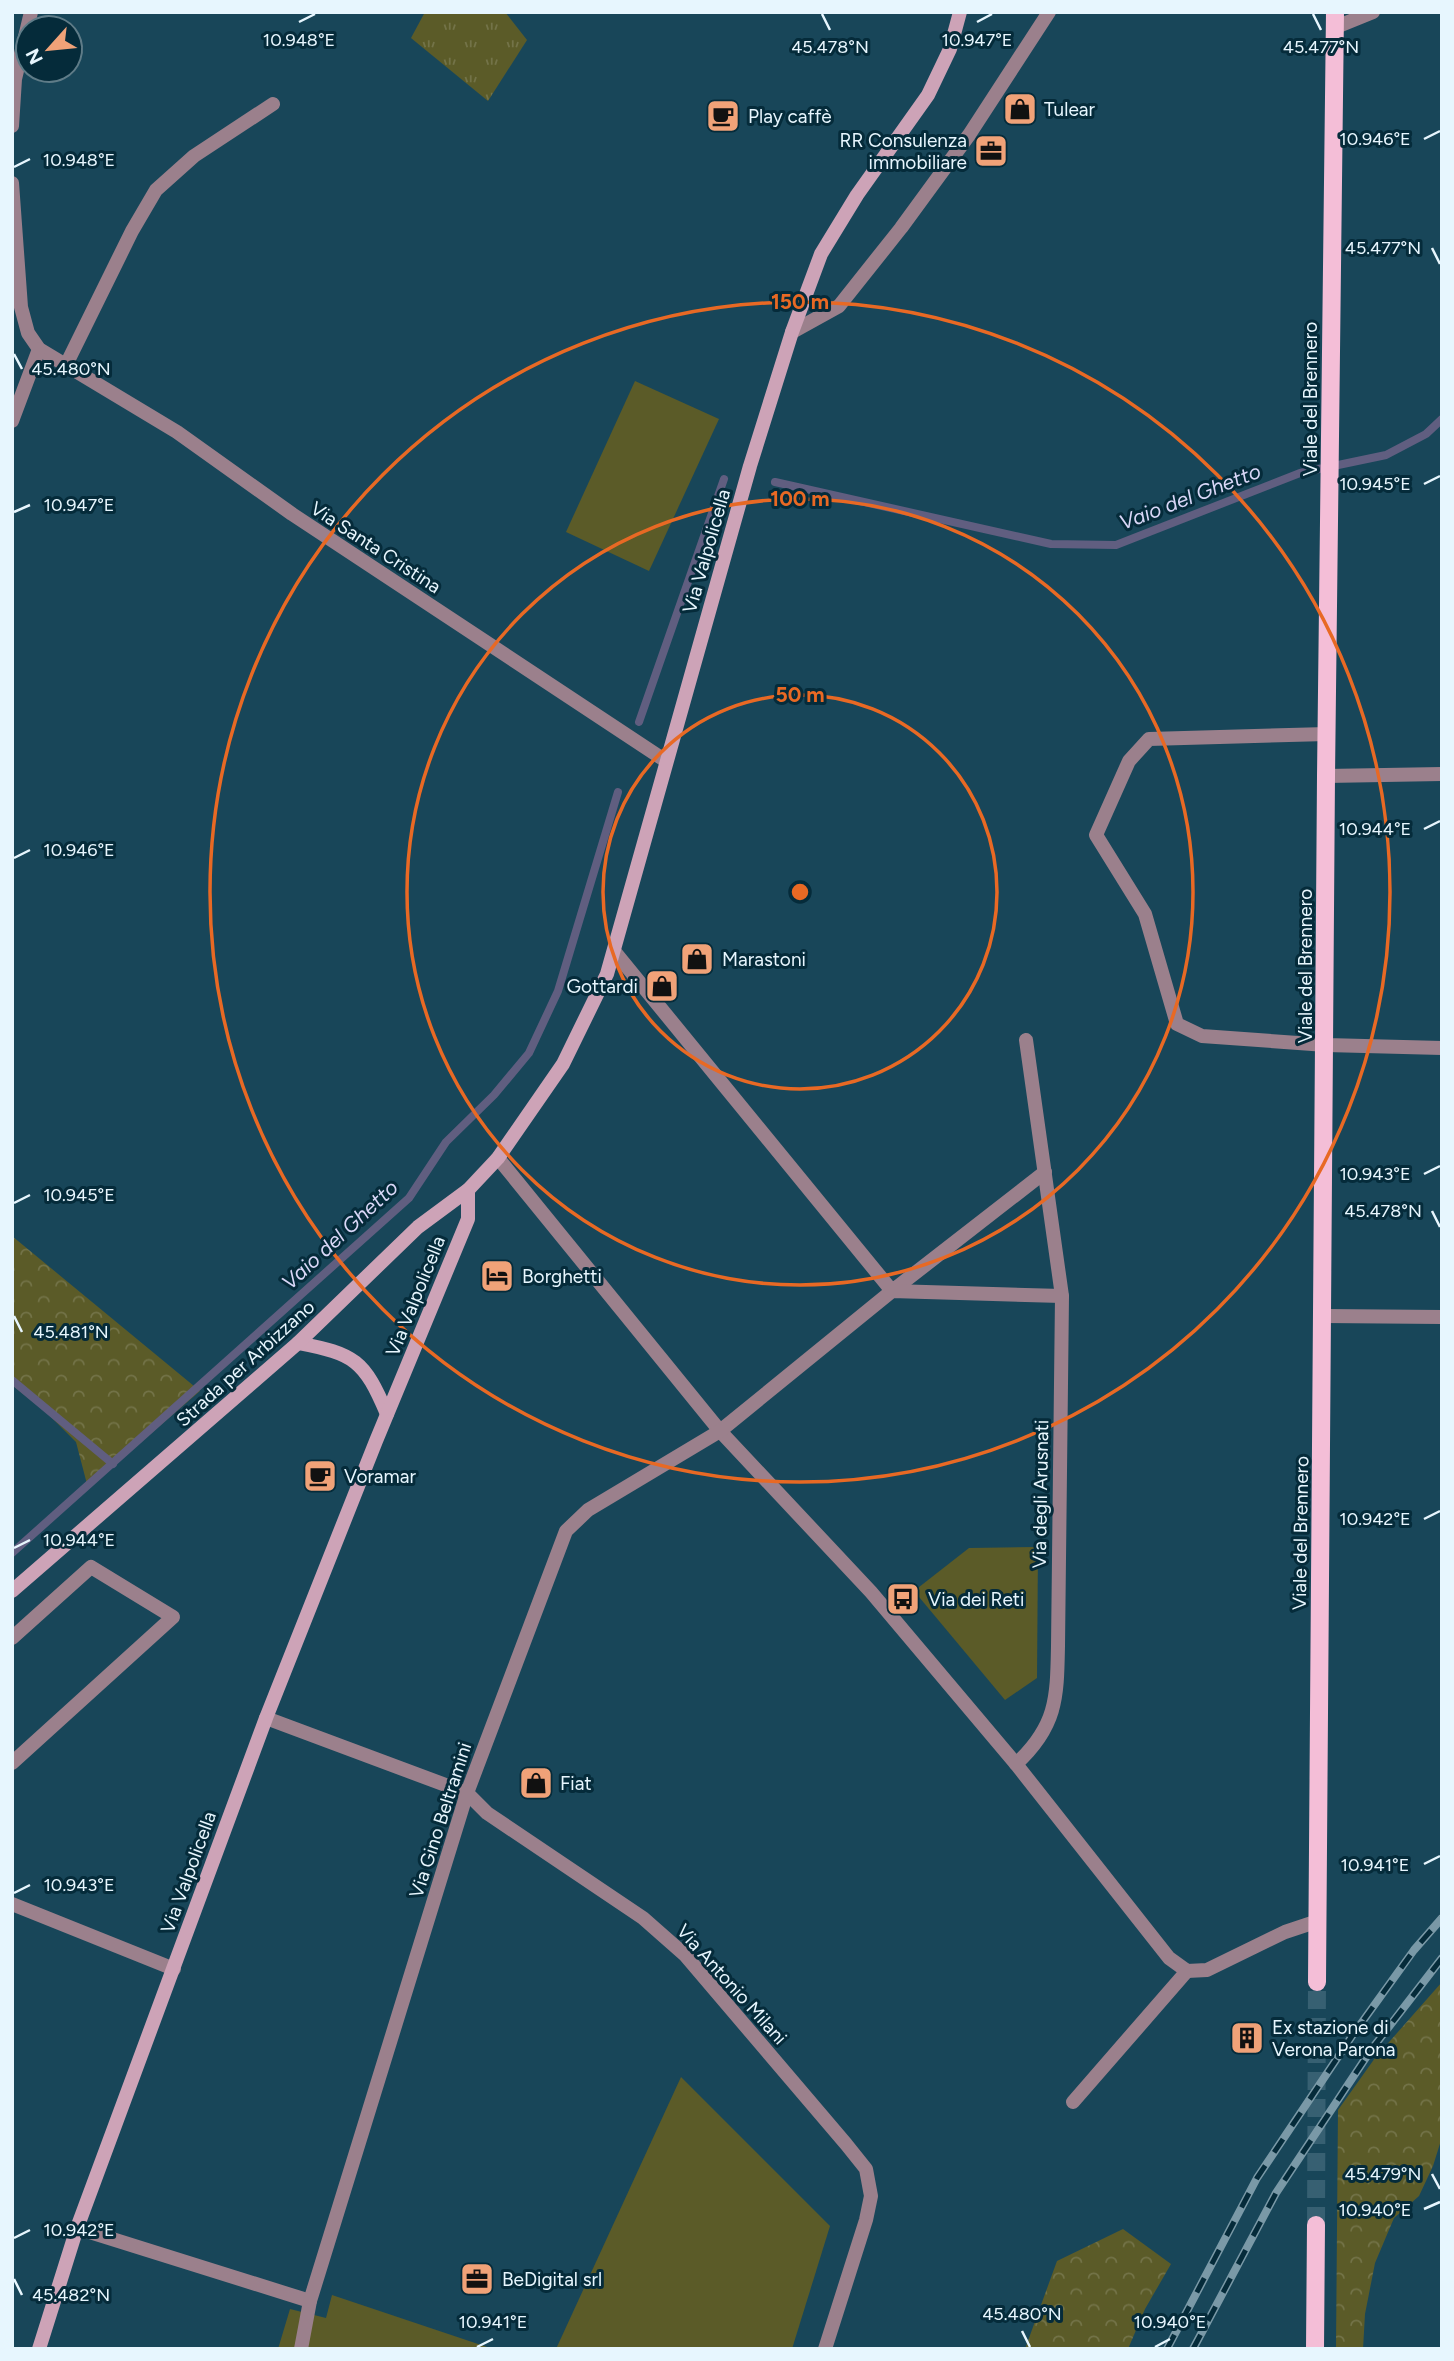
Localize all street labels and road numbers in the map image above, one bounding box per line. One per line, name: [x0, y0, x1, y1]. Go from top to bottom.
street label: Viale del Brennero: [1299, 322, 1322, 476]
street label: Via Valpolicella: [678, 487, 735, 616]
street label: Via Santa Cristina: [306, 497, 445, 598]
street label: Viale del Brennero: [1294, 889, 1317, 1043]
street label: Via Valpolicella: [381, 1233, 450, 1360]
street label: Strada per Arbizzano: [171, 1295, 319, 1431]
street label: Via degli Arusnati: [1028, 1420, 1053, 1568]
street label: Viale del Brennero: [1288, 1456, 1313, 1610]
street label: Via Gino Beltramini: [404, 1739, 476, 1901]
street label: Via Valpolicella: [156, 1808, 221, 1936]
street label: Via Antonio Milani: [672, 1920, 792, 2049]

